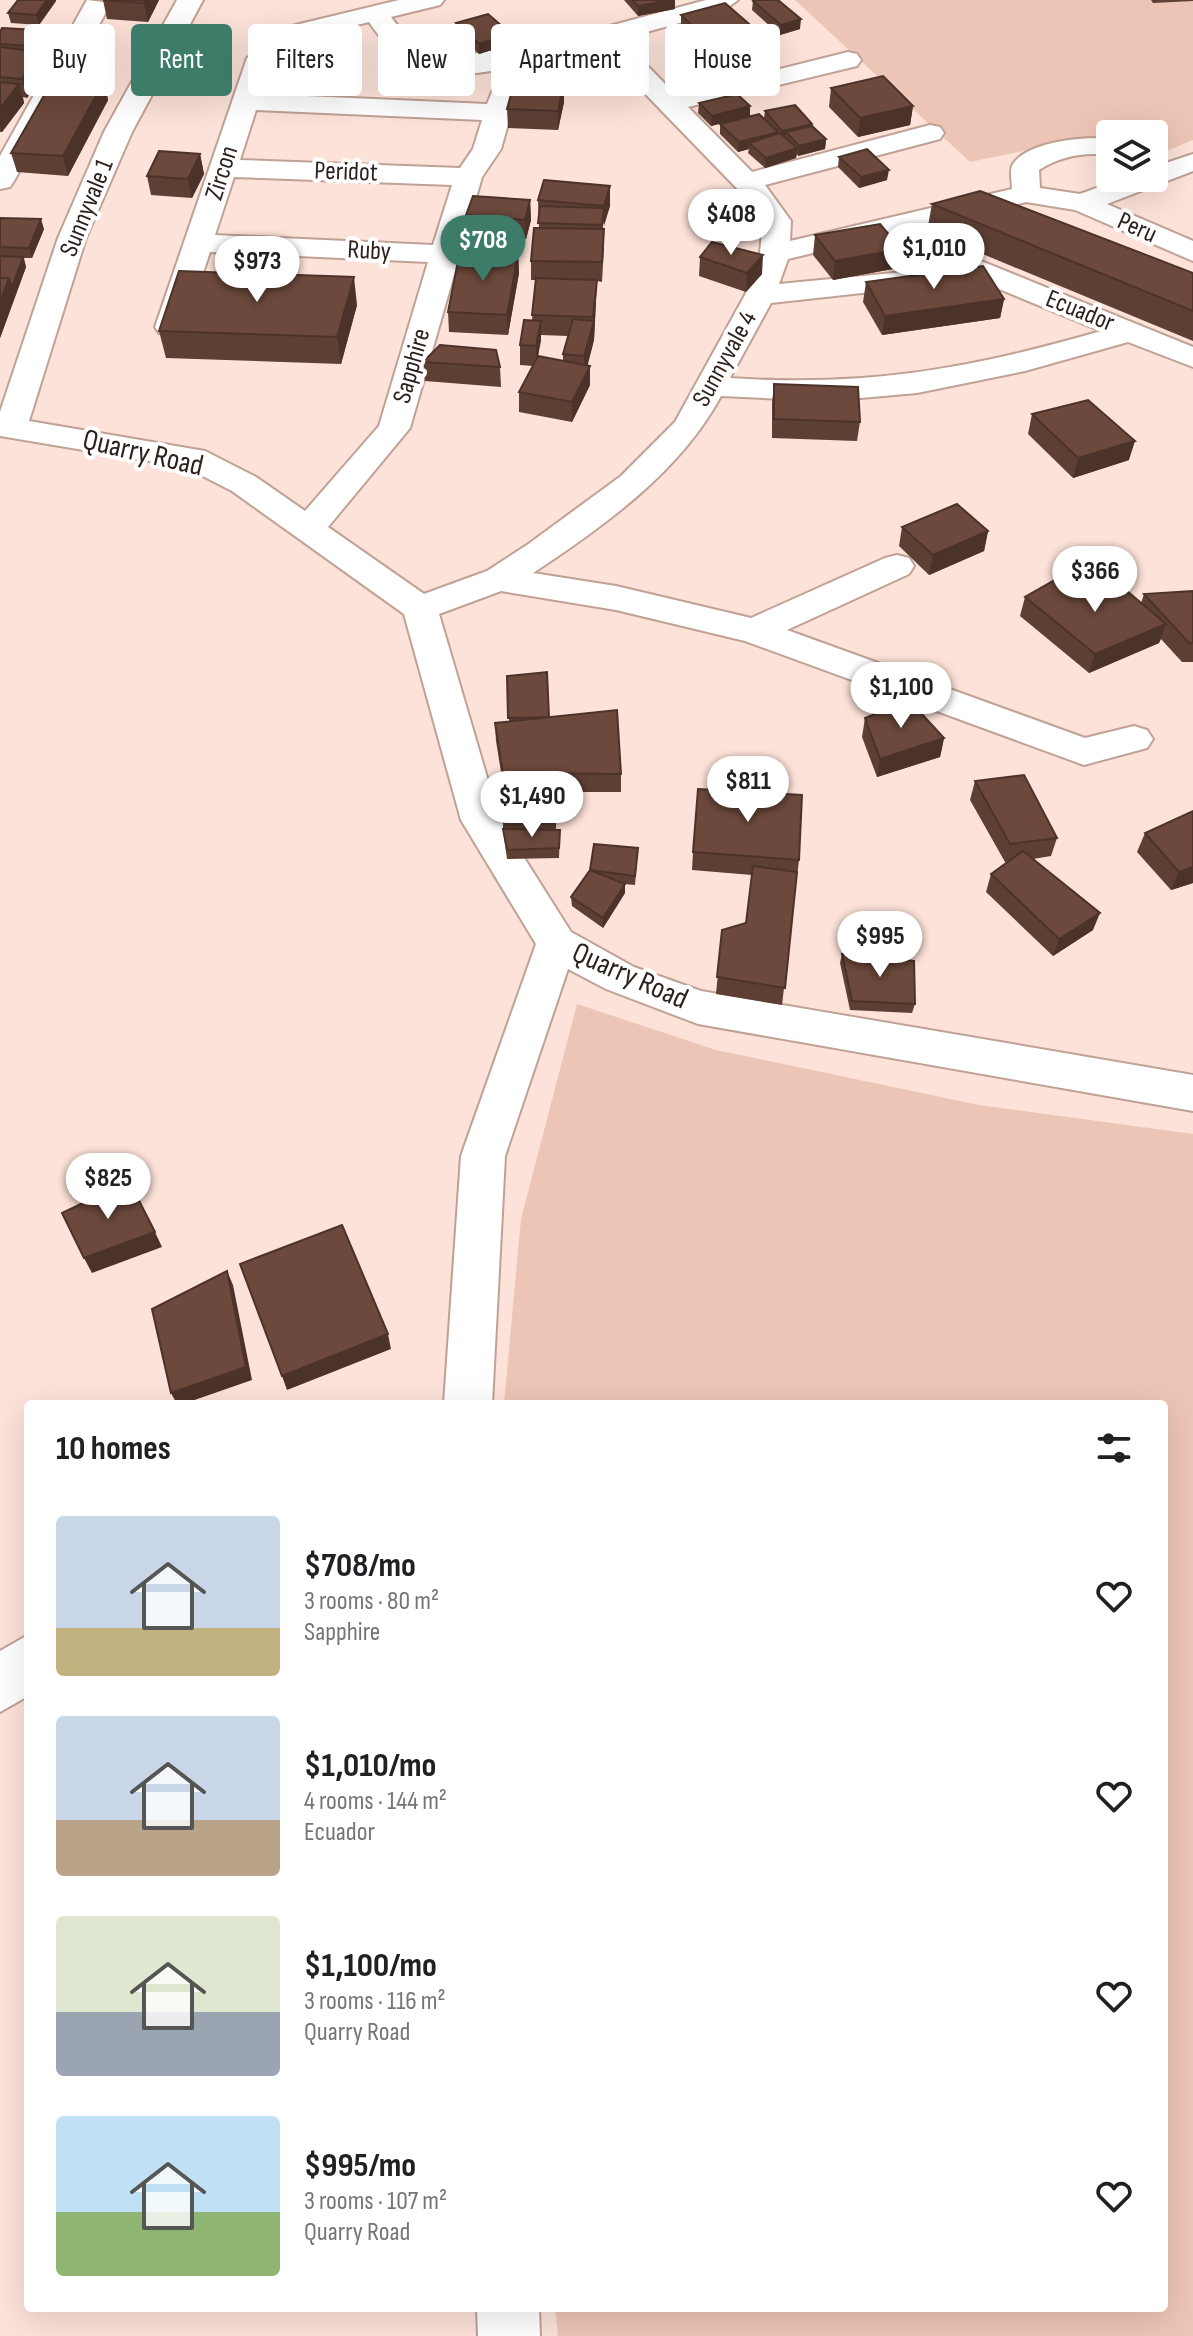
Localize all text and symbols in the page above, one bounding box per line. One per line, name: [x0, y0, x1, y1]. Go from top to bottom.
chip: Buy: [24, 24, 115, 96]
chip: Rent: [131, 24, 232, 96]
chip: Filters: [248, 24, 362, 96]
chip: New: [378, 24, 475, 96]
chip: Apartment: [491, 24, 649, 96]
chip: House: [665, 24, 780, 96]
map controls: [1096, 120, 1168, 192]
button: layers: [1096, 120, 1168, 192]
street label: Zircon: [199, 142, 245, 204]
street label: Sunnyvale 1: [53, 155, 121, 261]
street label: Peridot: [314, 155, 378, 189]
pin: $408: [684, 189, 778, 257]
text: $408: [706, 199, 756, 230]
street label: Peru: [1113, 206, 1161, 250]
pin: $708: [436, 215, 530, 283]
pin: $1,010: [869, 223, 999, 291]
text: $708: [458, 225, 508, 256]
text: $1,010: [902, 233, 966, 264]
street label: Ruby: [346, 234, 392, 268]
pin: $973: [210, 236, 304, 304]
text: $973: [233, 246, 281, 277]
street label: Ecuador: [1041, 283, 1119, 339]
street label: Sunnyvale 4: [686, 306, 764, 412]
street label: Sapphire: [387, 325, 437, 407]
street label: Quarry Road: [79, 422, 207, 484]
pin: $366: [1048, 546, 1142, 614]
text: $366: [1070, 556, 1120, 587]
pin: $1,100: [836, 662, 966, 730]
text: $1,100: [868, 672, 934, 703]
pin: $811: [701, 756, 795, 824]
text: $811: [725, 766, 771, 797]
pin: $1,490: [467, 771, 597, 839]
text: $1,490: [498, 781, 566, 812]
pin: $995: [833, 911, 927, 979]
text: $995: [855, 921, 905, 952]
street label: Quarry Road: [567, 935, 693, 1017]
pin: $825: [61, 1153, 155, 1221]
text: $825: [84, 1163, 132, 1194]
icon: filters: [1092, 1426, 1136, 1470]
text: 10 homes: [56, 1428, 171, 1469]
text: $708/mo: [304, 1545, 416, 1586]
icon: home: [120, 1548, 216, 1644]
icon: heart: [1092, 1574, 1136, 1618]
text: 3 rooms · 80 m²: [304, 1586, 439, 1617]
text: Sapphire: [304, 1617, 380, 1648]
text: $1,010/mo: [304, 1745, 436, 1786]
icon: home: [120, 1748, 216, 1844]
icon: heart: [1092, 1774, 1136, 1818]
text: 4 rooms · 144 m²: [304, 1786, 447, 1817]
text: Ecuador: [304, 1817, 375, 1848]
text: $1,100/mo: [304, 1945, 437, 1986]
icon: home: [120, 1948, 216, 2044]
icon: heart: [1092, 1974, 1136, 2018]
text: 3 rooms · 116 m²: [304, 1986, 446, 2017]
text: Quarry Road: [304, 2017, 410, 2048]
text: $995/mo: [304, 2145, 416, 2186]
icon: home: [120, 2148, 216, 2244]
icon: heart: [1092, 2174, 1136, 2218]
text: 3 rooms · 107 m²: [304, 2186, 447, 2217]
text: Quarry Road: [304, 2217, 410, 2248]

